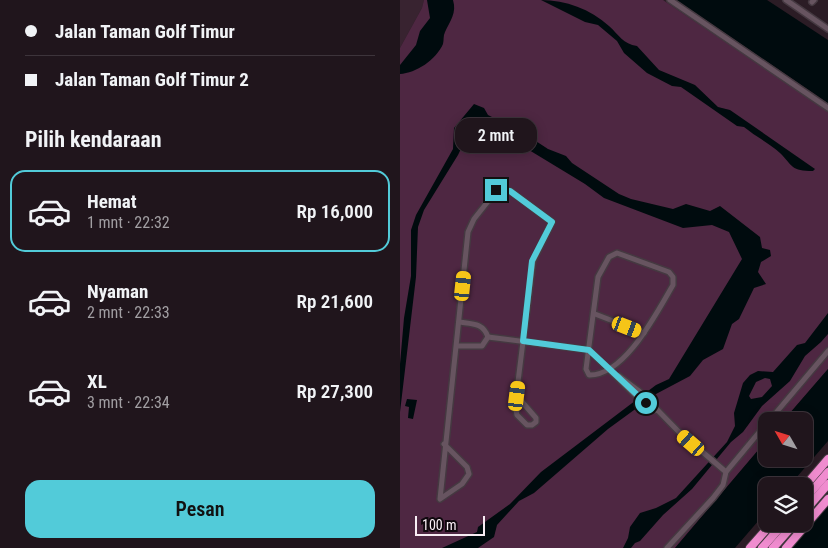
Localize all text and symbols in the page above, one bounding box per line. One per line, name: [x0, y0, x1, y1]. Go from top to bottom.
text: Jalan Taman Golf Timur: [55, 20, 235, 43]
text: Jalan Taman Golf Timur 2: [55, 68, 249, 91]
callout: 2 mnt: [455, 118, 537, 152]
text: 2 mnt: [478, 126, 514, 145]
text: Pilih kendaraan: [25, 127, 161, 152]
route end: [485, 179, 507, 201]
icon: car: [27, 189, 72, 234]
text: Hemat: [87, 190, 137, 213]
text: Rp 16,000: [297, 200, 373, 223]
text: 1 mnt · 22:32: [87, 213, 170, 232]
car: [453, 270, 472, 302]
icon: car: [27, 279, 72, 324]
text: Nyaman: [87, 280, 148, 303]
text: Rp 21,600: [297, 290, 373, 313]
text: 2 mnt · 22:33: [87, 303, 170, 322]
car: [610, 315, 643, 339]
icon: car: [27, 369, 72, 414]
text: XL: [87, 370, 107, 393]
text: Rp 27,300: [297, 380, 373, 403]
car: [507, 380, 526, 412]
route start: [635, 392, 657, 414]
text: 3 mnt · 22:34: [87, 393, 170, 412]
north arrow: [758, 412, 812, 468]
map controls: [758, 412, 813, 532]
car: [674, 427, 707, 459]
button: layers: [758, 477, 813, 532]
button: Pesan: [25, 480, 375, 538]
scale bar: [415, 513, 485, 536]
text: 100 m: [422, 517, 457, 533]

